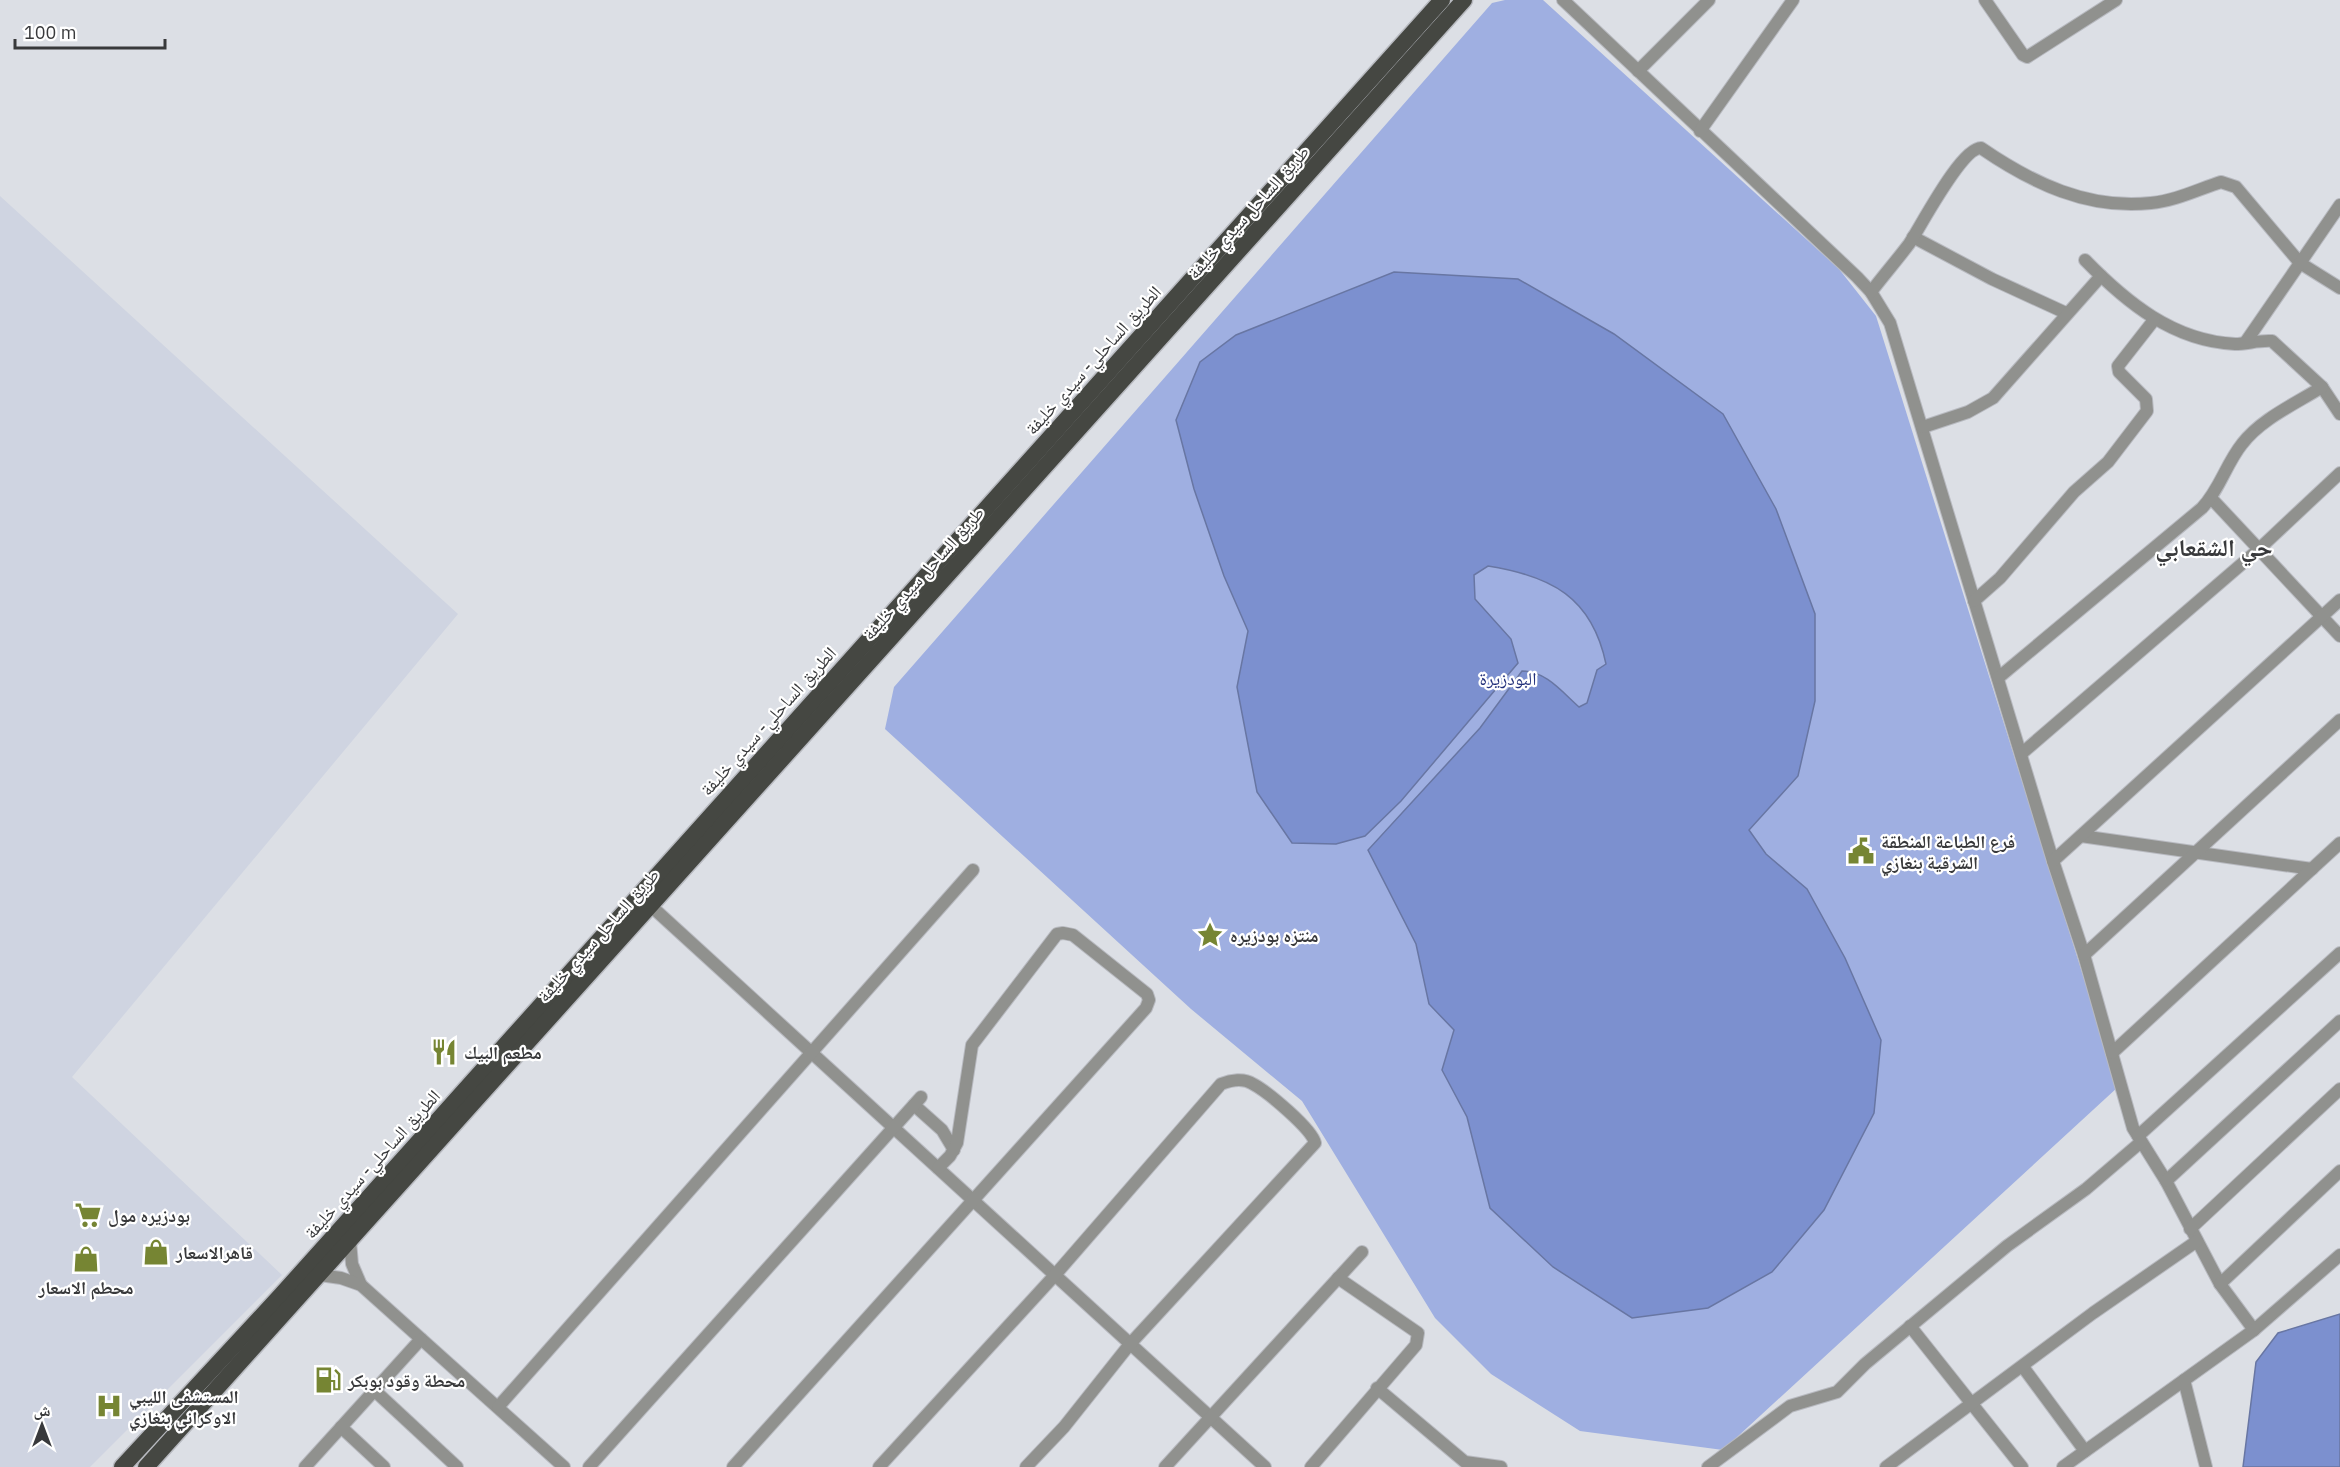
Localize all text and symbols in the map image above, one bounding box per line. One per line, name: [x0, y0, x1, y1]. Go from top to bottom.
scale bar: [15, 12, 165, 50]
text: 100 m: [24, 21, 76, 44]
street label: طريق الساحل سيدي خليفة: [1182, 140, 1317, 286]
street label: الطريق الساحلي- سيدي خليفة: [1020, 281, 1169, 442]
street label: طريق الساحل سيدي خليفة: [857, 501, 992, 647]
district label: حي الشقعابي: [2155, 531, 2273, 567]
street label: الطريق الساحلي- سيدي خليفة: [695, 642, 844, 803]
park label: البودزيرة: [1480, 667, 1536, 690]
place label: فرع الطباعة المنطقة الشرقية بنغازي: [1881, 830, 2015, 877]
public building icon: فرع الطباعة المنطقة الشرقية بنغازي: [1846, 836, 1876, 866]
street label: طريق الساحل سيدي خليفة: [532, 863, 667, 1009]
place icon: منتزه بودزيره: [1195, 920, 1225, 950]
place label: منتزه بودزيره: [1230, 924, 1319, 947]
restaurant icon: مطعم البيك: [429, 1037, 459, 1067]
place label: مطعم البيك: [464, 1041, 542, 1065]
street label: الطريق الساحلي- سيدي خليفة: [299, 1085, 448, 1246]
supermarket icon: بودزيره مول: [73, 1200, 103, 1230]
place label: بودزيره مول: [108, 1204, 190, 1227]
shop icon: قاهرالاسعار: [141, 1237, 171, 1267]
place label: قاهرالاسعار: [175, 1241, 253, 1264]
shop icon: محطم الاسعار: [71, 1244, 101, 1274]
place label: محطم الاسعار: [38, 1276, 133, 1300]
fuel station icon: محطة وقود بوبكر: [313, 1365, 343, 1395]
place label: محطة وقود بوبكر: [347, 1369, 465, 1392]
place label: المستشفى الليبي الاوكراني بنغازي: [129, 1385, 239, 1432]
hospital icon: المستشفى الليبي الاوكراني بنغازي: [94, 1391, 124, 1421]
north arrow: [12, 1395, 72, 1455]
text: ش: [34, 1400, 51, 1420]

